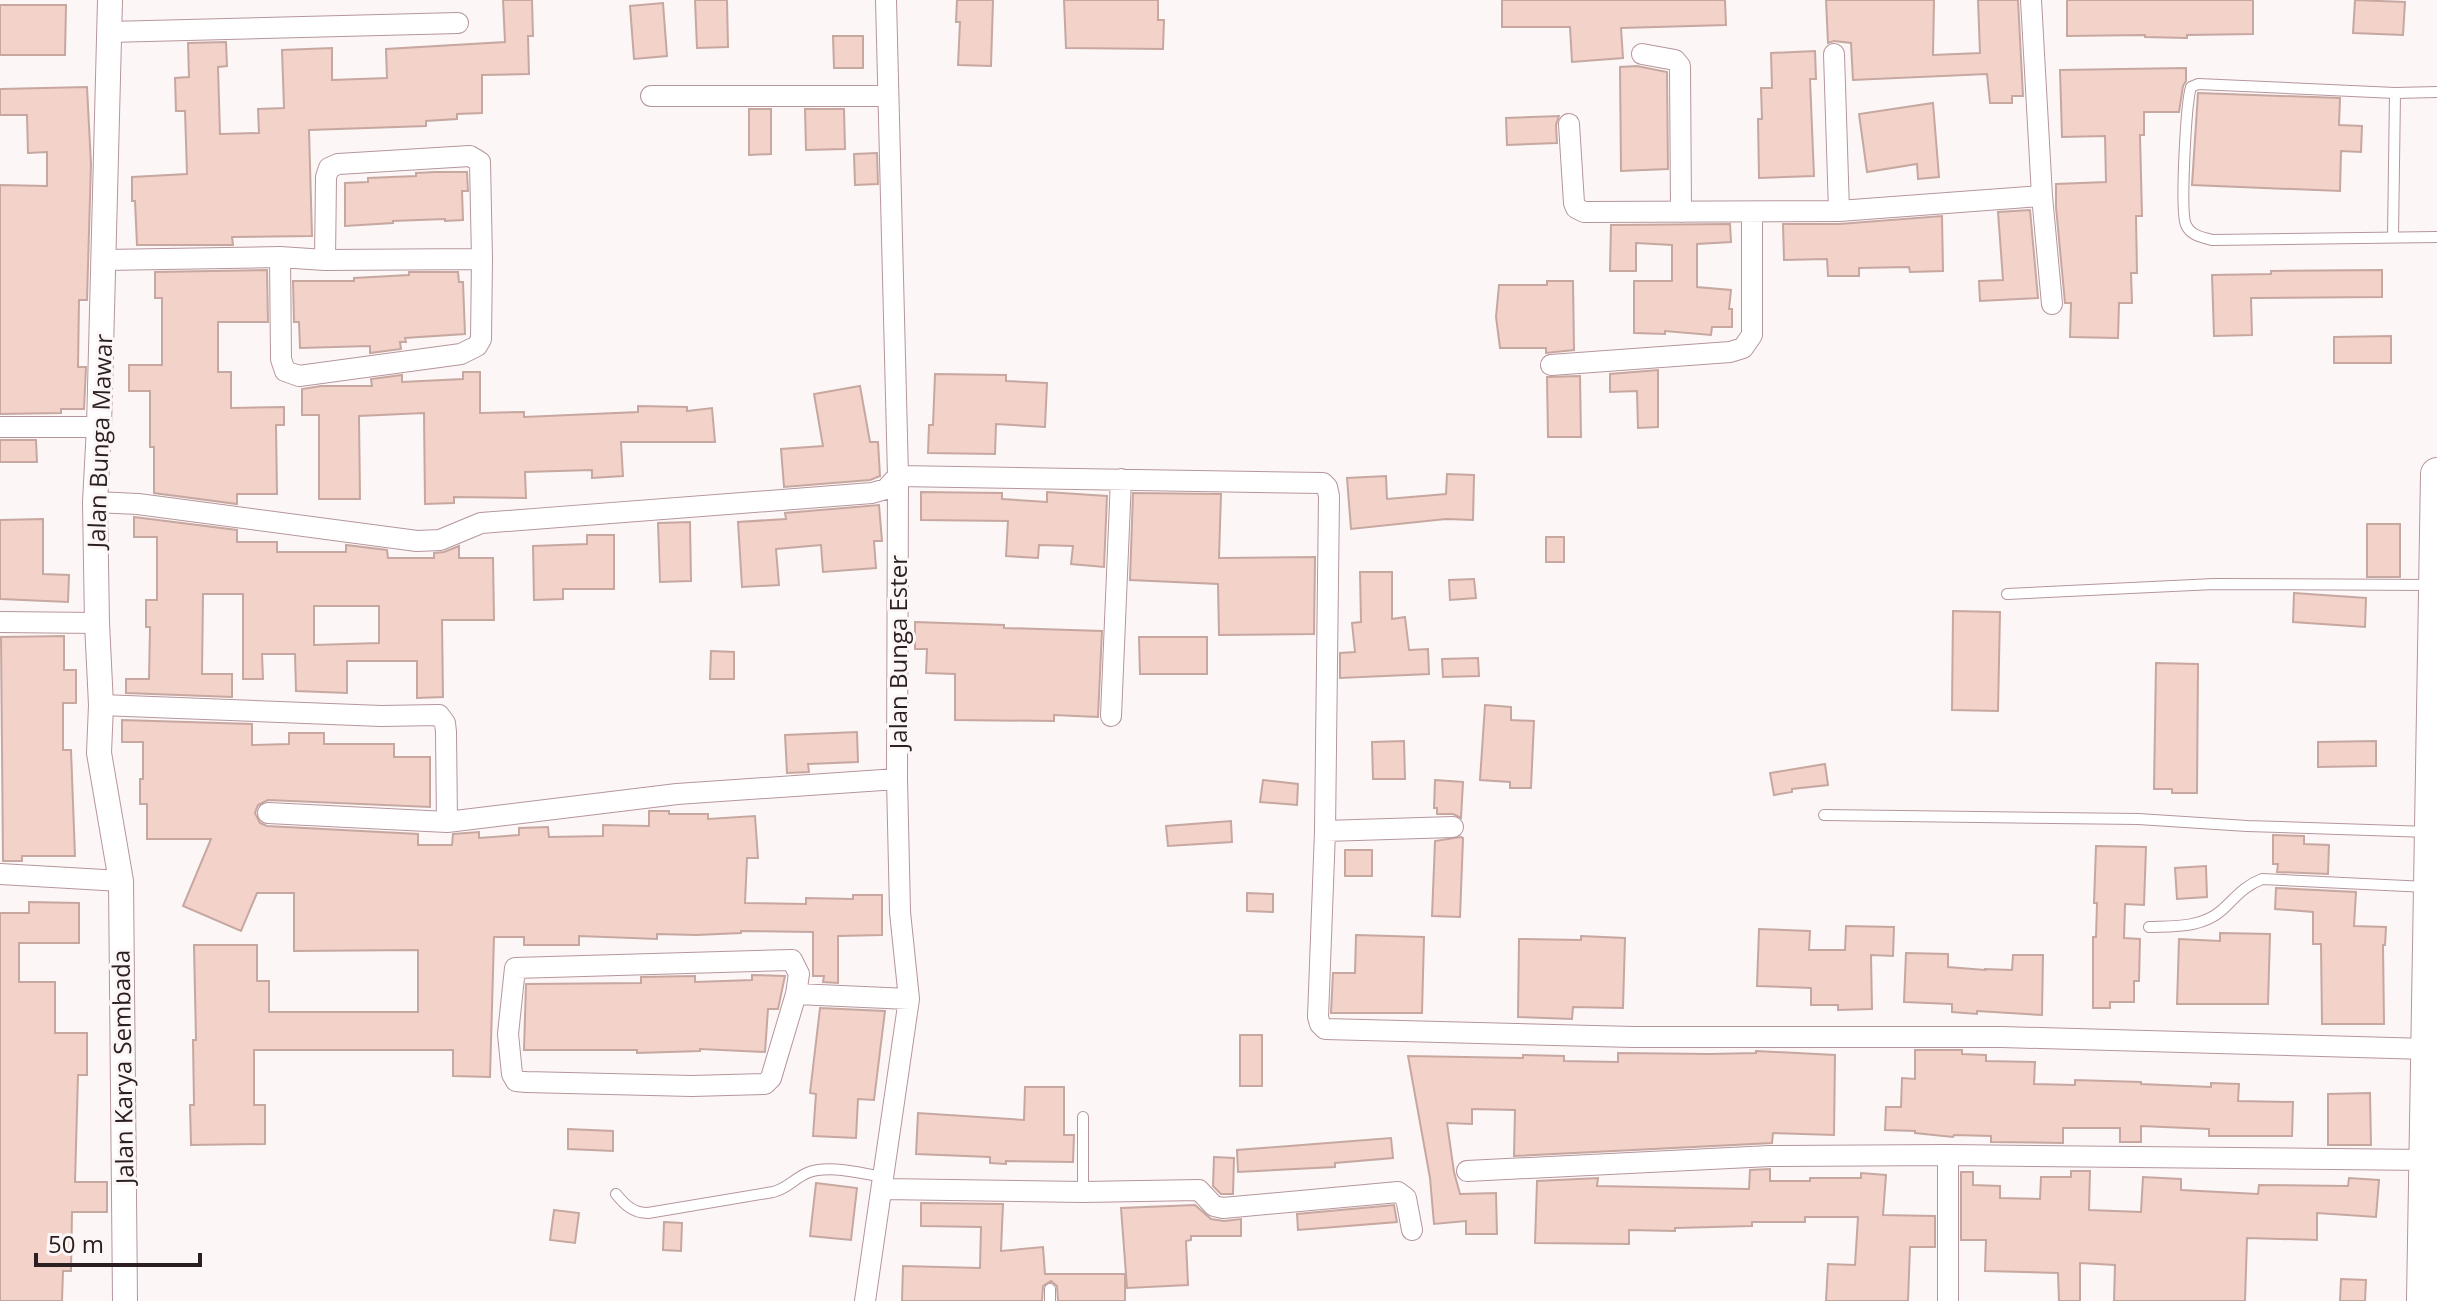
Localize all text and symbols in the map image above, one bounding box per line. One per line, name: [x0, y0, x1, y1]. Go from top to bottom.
street label: Jalan Bunga Mawar: [79, 333, 119, 551]
street label: Jalan Bunga Ester: [881, 555, 914, 751]
street label: Jalan Karya Sembada: [103, 949, 141, 1187]
scale bar: [36, 1217, 200, 1267]
text: 50 m: [48, 1227, 104, 1260]

